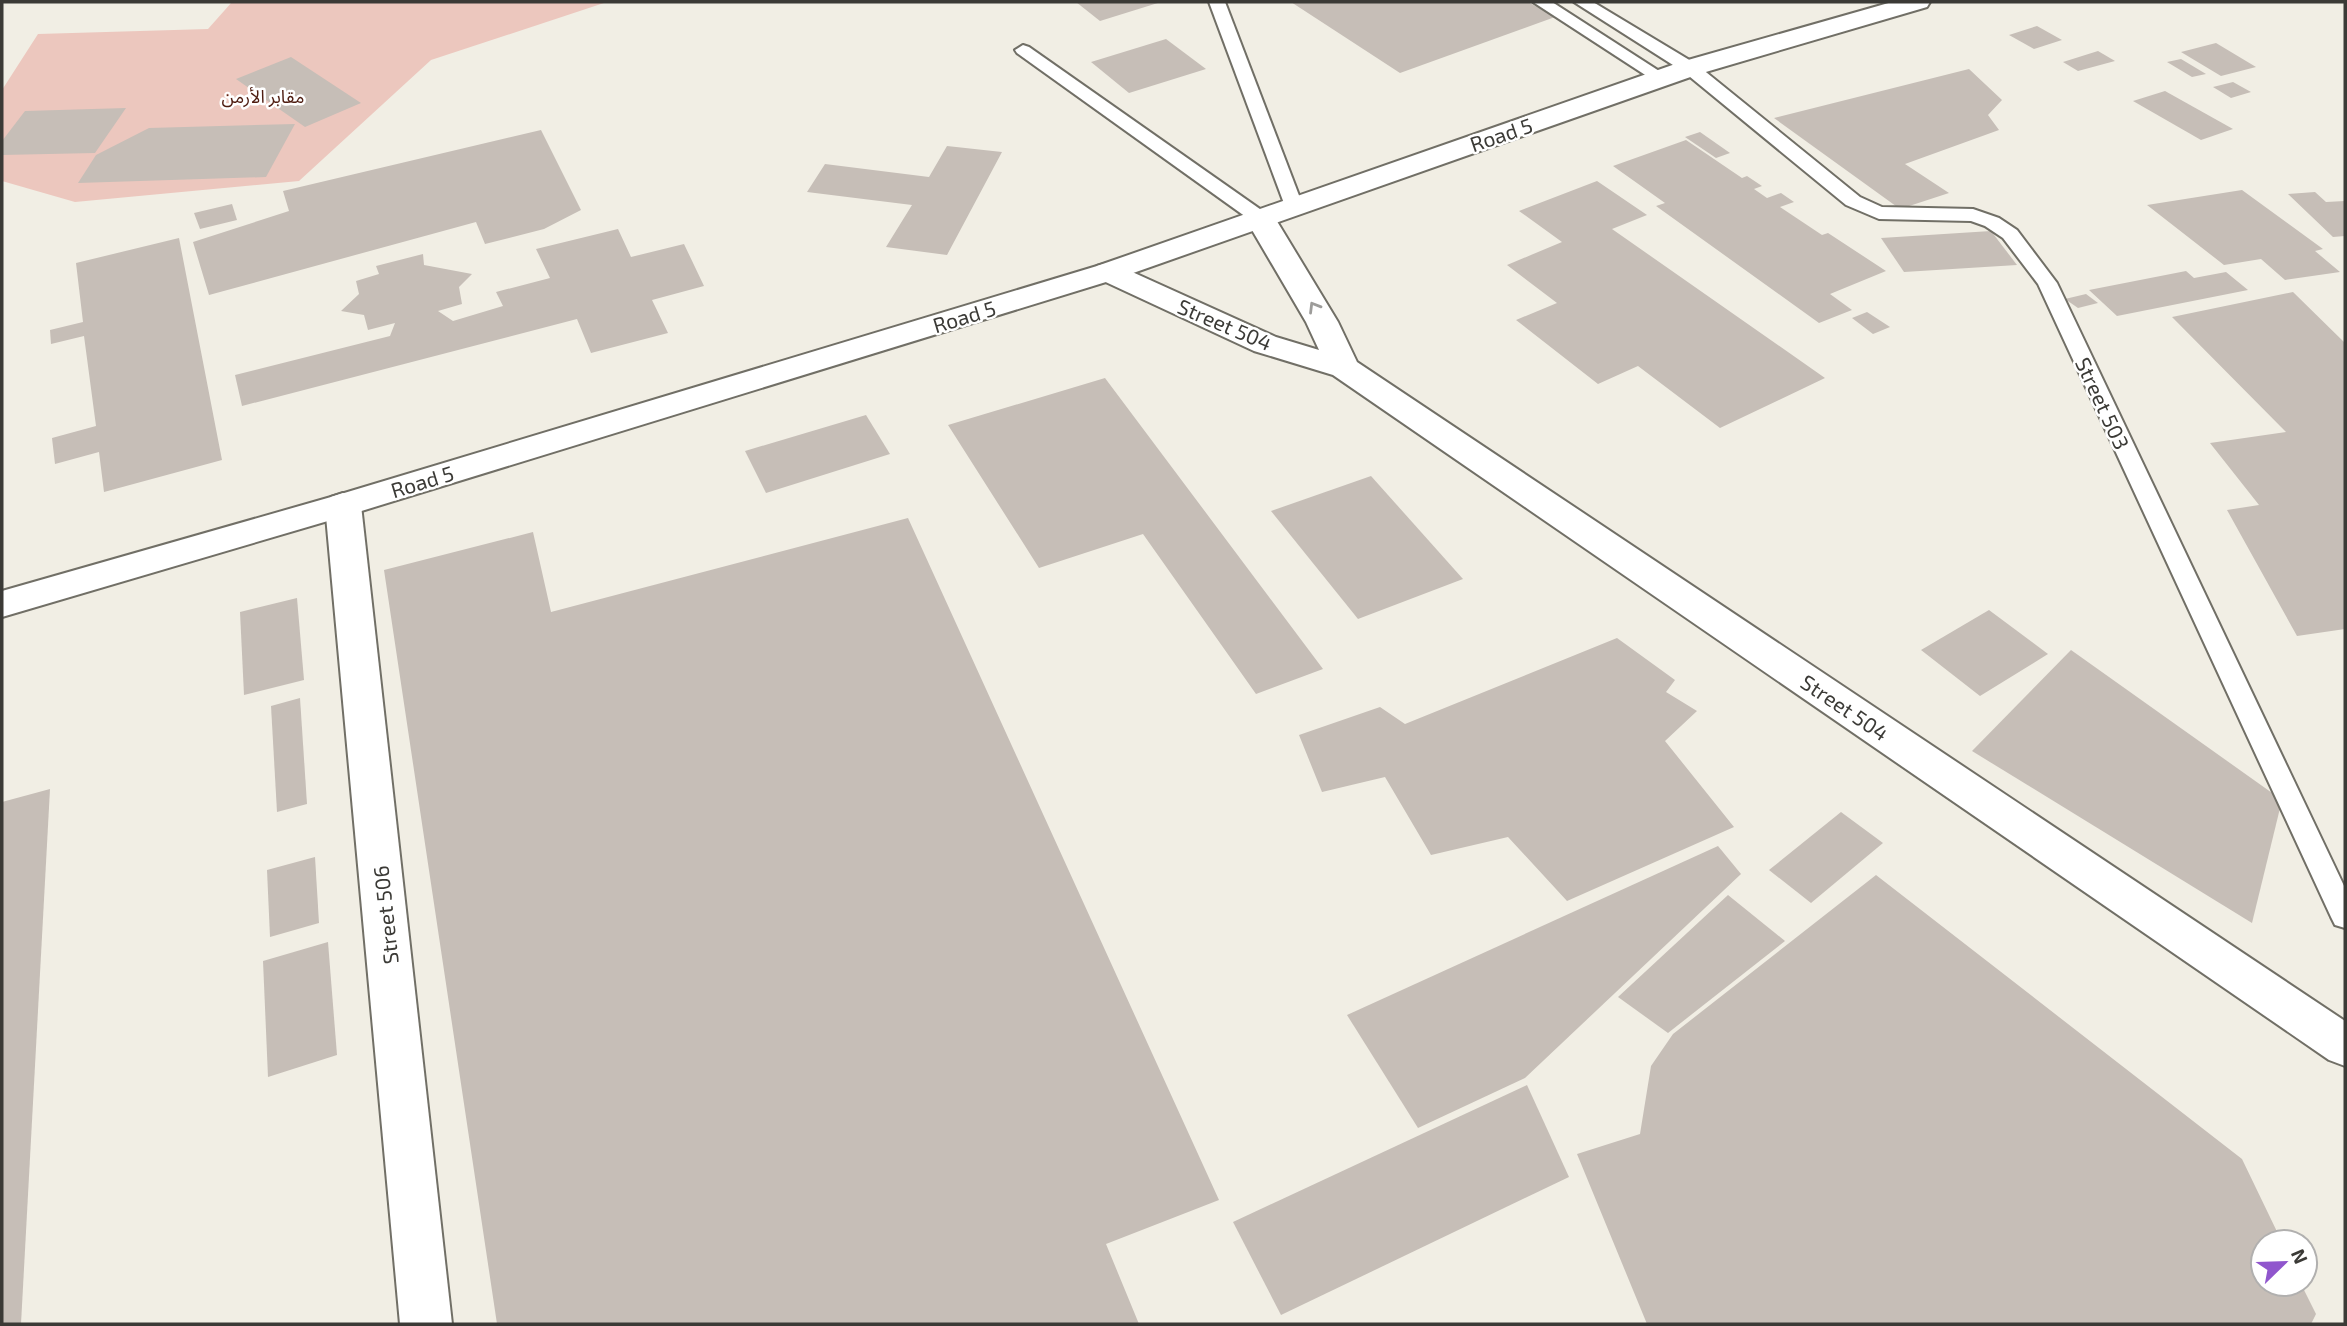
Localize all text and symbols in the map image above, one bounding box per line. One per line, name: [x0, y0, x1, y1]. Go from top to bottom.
park label: مقابر الأرمن: [222, 85, 304, 108]
street label: Road 5: [1467, 112, 1535, 156]
street label: Street 504: [1174, 293, 1276, 355]
street label: Road 5: [930, 295, 998, 337]
one-way arrow: [1309, 302, 1322, 314]
street label: Street 503: [2071, 353, 2135, 453]
street label: Road 5: [388, 460, 456, 502]
street label: Street 504: [1797, 669, 1893, 745]
street label: Street 506: [367, 864, 403, 966]
north arrow: [2249, 1228, 2319, 1298]
text: N: [2287, 1245, 2313, 1267]

